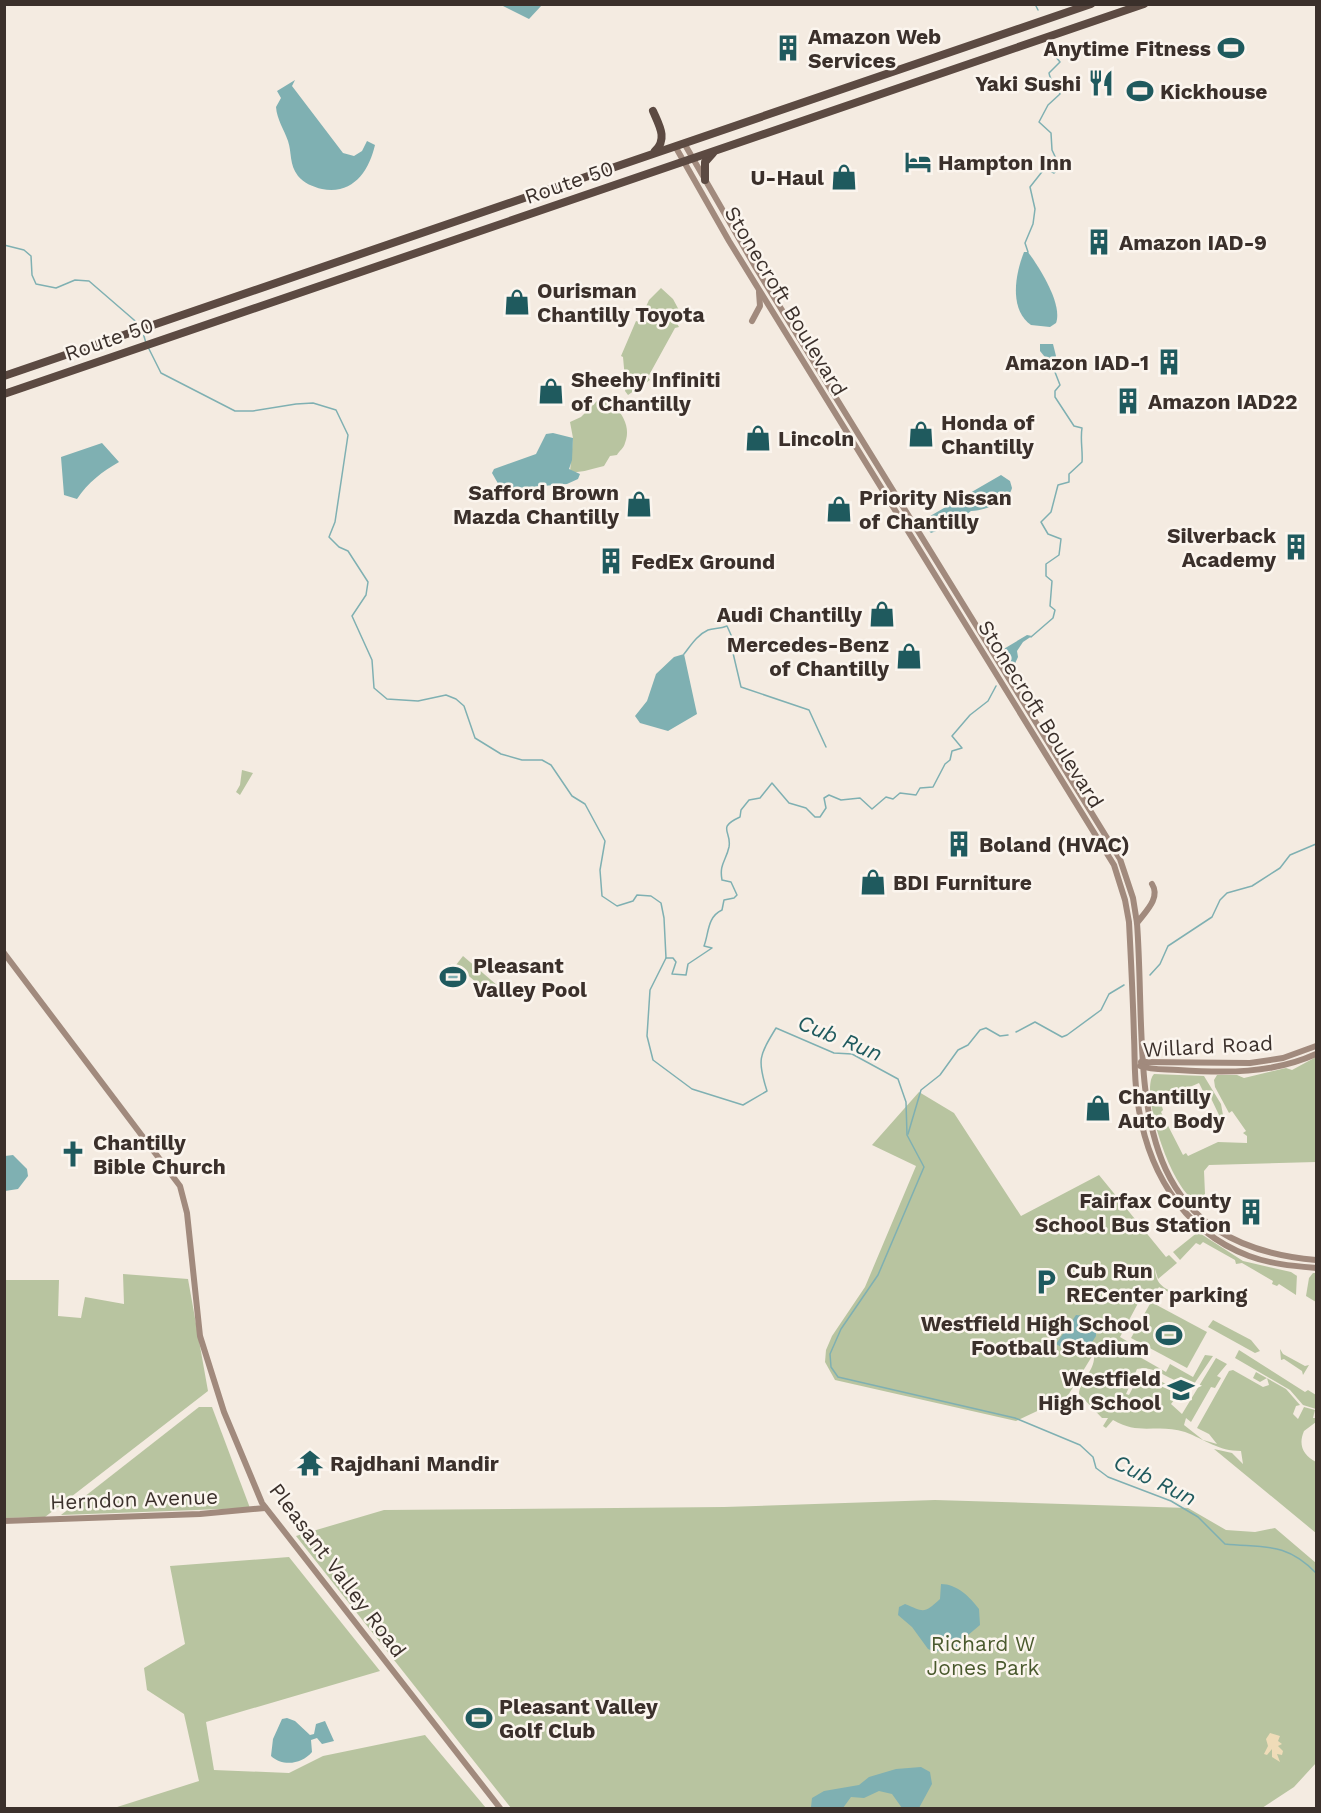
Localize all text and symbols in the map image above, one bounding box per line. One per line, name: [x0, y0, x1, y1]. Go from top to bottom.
place label: Amazon Web Services: [808, 24, 941, 73]
building icon: Amazon Web Services: [773, 33, 803, 63]
sports icon: Anytime Fitness: [1216, 33, 1246, 63]
place label: Anytime Fitness: [1043, 36, 1211, 61]
restaurant icon: Yaki Sushi: [1086, 68, 1116, 98]
place label: Yaki Sushi: [975, 71, 1081, 96]
sports icon: Kickhouse: [1125, 76, 1155, 106]
place label: Kickhouse: [1160, 79, 1268, 104]
hotel icon: Hampton Inn: [903, 147, 933, 177]
place label: Hampton Inn: [938, 150, 1072, 175]
street label: Route 50: [521, 155, 617, 209]
shop icon: U-Haul: [829, 162, 859, 192]
place label: U-Haul: [750, 165, 824, 190]
street label: Stonecroft Boulevard: [719, 202, 853, 400]
building icon: Amazon IAD-9: [1084, 227, 1114, 257]
place label: Amazon IAD-9: [1119, 230, 1267, 255]
place label: Ourisman Chantilly Toyota: [537, 278, 705, 327]
shop icon: Ourisman Chantilly Toyota: [502, 287, 532, 317]
street label: Route 50: [61, 312, 157, 366]
building icon: Amazon IAD-1: [1154, 347, 1184, 377]
place label: Amazon IAD-1: [1005, 350, 1149, 375]
place label: Sheehy Infiniti of Chantilly: [571, 367, 721, 416]
shop icon: Sheehy Infiniti of Chantilly: [536, 376, 566, 406]
building icon: Amazon IAD22: [1113, 386, 1143, 416]
place label: Amazon IAD22: [1148, 389, 1298, 414]
place label: Honda of Chantilly: [941, 410, 1035, 459]
shop icon: Honda of Chantilly: [906, 419, 936, 449]
shop icon: Lincoln: [743, 423, 773, 453]
place label: Lincoln: [778, 426, 854, 451]
place label: Safford Brown Mazda Chantilly: [453, 480, 619, 529]
place label: Priority Nissan of Chantilly: [859, 485, 1012, 534]
shop icon: Safford Brown Mazda Chantilly: [624, 489, 654, 519]
shop icon: Priority Nissan of Chantilly: [824, 494, 854, 524]
place label: Silverback Academy: [1167, 523, 1277, 572]
building icon: Silverback Academy: [1281, 532, 1311, 562]
building icon: FedEx Ground: [596, 546, 626, 576]
place label: FedEx Ground: [631, 549, 775, 574]
shop icon: Audi Chantilly: [867, 599, 897, 629]
place label: Audi Chantilly: [717, 602, 862, 627]
street label: Stonecroft Boulevard: [973, 615, 1109, 813]
place label: Mercedes-Benz of Chantilly: [727, 632, 889, 681]
shop icon: Mercedes-Benz of Chantilly: [894, 641, 924, 671]
building icon: Boland (HVAC): [944, 829, 974, 859]
place label: Boland (HVAC): [979, 832, 1130, 857]
shop icon: BDI Furniture: [858, 867, 888, 897]
place label: BDI Furniture: [893, 870, 1032, 895]
place label: Pleasant Valley Pool: [473, 953, 587, 1002]
sports icon: Pleasant Valley Pool: [438, 962, 468, 992]
water label: Cub Run: [794, 1010, 886, 1066]
street label: Willard Road: [1142, 1030, 1274, 1062]
place label: Chantilly Auto Body: [1118, 1084, 1225, 1133]
shop icon: Chantilly Auto Body: [1083, 1093, 1113, 1123]
place label: Chantilly Bible Church: [93, 1130, 226, 1179]
church icon: Chantilly Bible Church: [58, 1139, 88, 1169]
place label: Fairfax County School Bus Station: [1035, 1188, 1231, 1237]
building icon: Fairfax County School Bus Station: [1236, 1197, 1266, 1227]
place label: Cub Run RECenter parking: [1066, 1258, 1248, 1307]
parking icon: Cub Run RECenter parking: [1031, 1267, 1061, 1297]
place label: Westfield High School Football Stadium: [921, 1311, 1149, 1360]
sports icon: Westfield High School Football Stadium: [1154, 1320, 1184, 1350]
place label: Westfield High School: [1038, 1366, 1161, 1415]
school or university icon: Westfield High School: [1166, 1375, 1196, 1405]
temple icon: Rajdhani Mandir: [295, 1448, 325, 1478]
water label: Cub Run: [1109, 1449, 1201, 1511]
place label: Rajdhani Mandir: [330, 1451, 499, 1476]
street label: Pleasant Valley Road: [264, 1478, 412, 1662]
street label: Herndon Avenue: [49, 1484, 219, 1514]
park label: Richard W Jones Park: [927, 1631, 1040, 1680]
place label: Pleasant Valley Golf Club: [499, 1694, 658, 1743]
sports icon: Pleasant Valley Golf Club: [464, 1703, 494, 1733]

